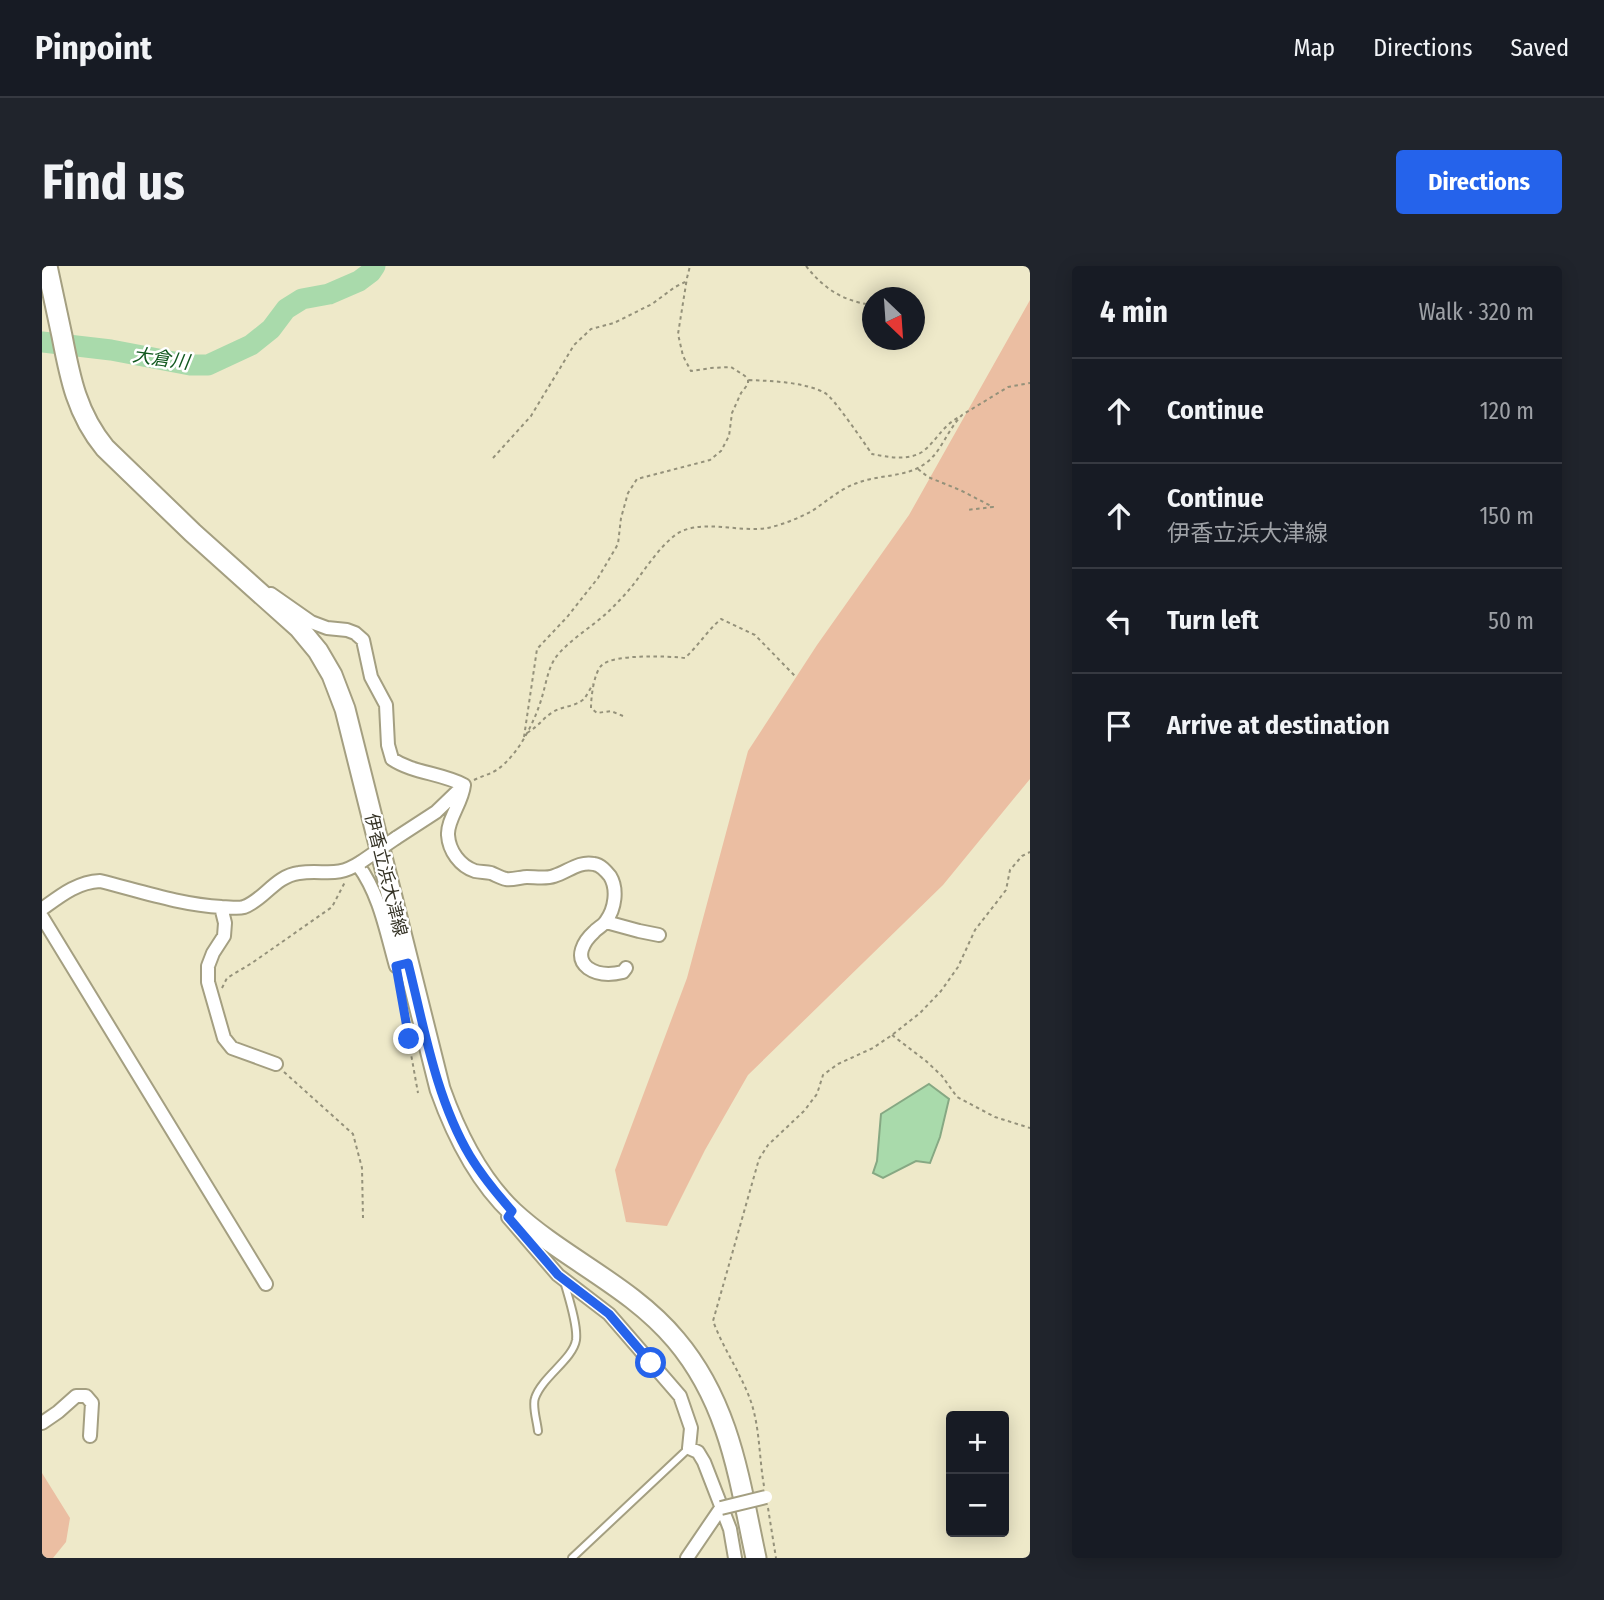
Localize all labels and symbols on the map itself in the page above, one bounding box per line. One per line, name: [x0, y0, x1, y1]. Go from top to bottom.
north arrow: [862, 287, 925, 350]
water label: 大倉川: [131, 343, 193, 374]
street label: 伊香立浜大津線: [360, 811, 412, 939]
route end: [393, 1023, 424, 1054]
route start: [635, 1347, 666, 1378]

